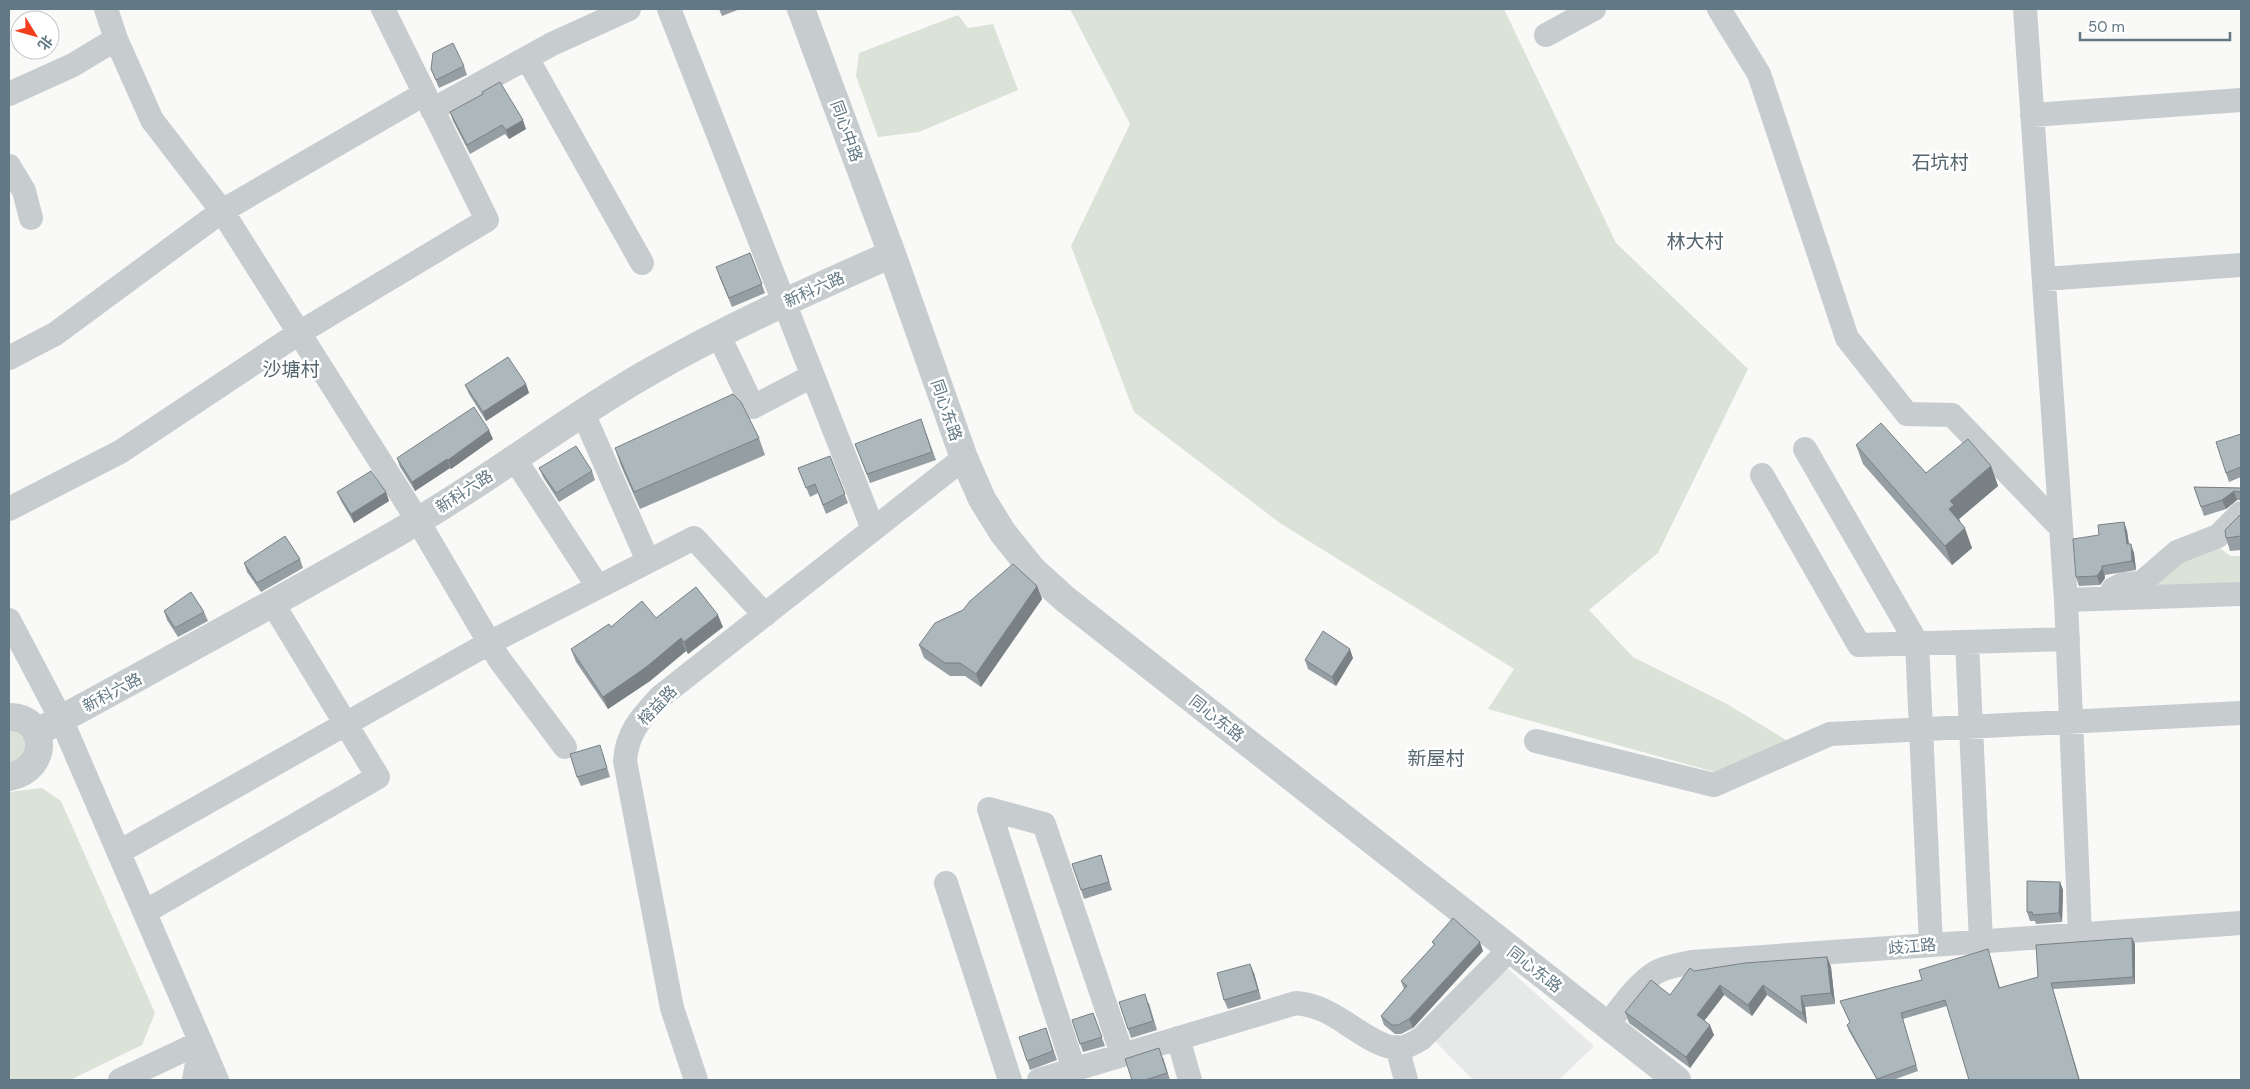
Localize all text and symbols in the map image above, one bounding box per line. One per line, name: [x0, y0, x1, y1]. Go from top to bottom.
north arrow: [10, 10, 60, 60]
scale bar: [2080, 10, 2230, 42]
text: 50 m: [2088, 17, 2125, 37]
text: 北: [34, 32, 57, 54]
street label: 同心中路: [826, 98, 867, 165]
district label: 石坑村: [1911, 150, 1969, 175]
district label: 林大村: [1666, 229, 1724, 254]
street label: 新科六路: [781, 267, 848, 312]
district label: 沙塘村: [262, 357, 320, 382]
street label: 同心东路: [926, 376, 967, 444]
street label: 新科六路: [432, 465, 497, 518]
street label: 新科六路: [79, 668, 145, 717]
street label: 榕益路: [633, 681, 682, 730]
street label: 同心东路: [1185, 690, 1248, 746]
district label: 新屋村: [1407, 746, 1465, 771]
street label: 歧江路: [1887, 934, 1937, 959]
street label: 同心东路: [1503, 941, 1566, 997]

